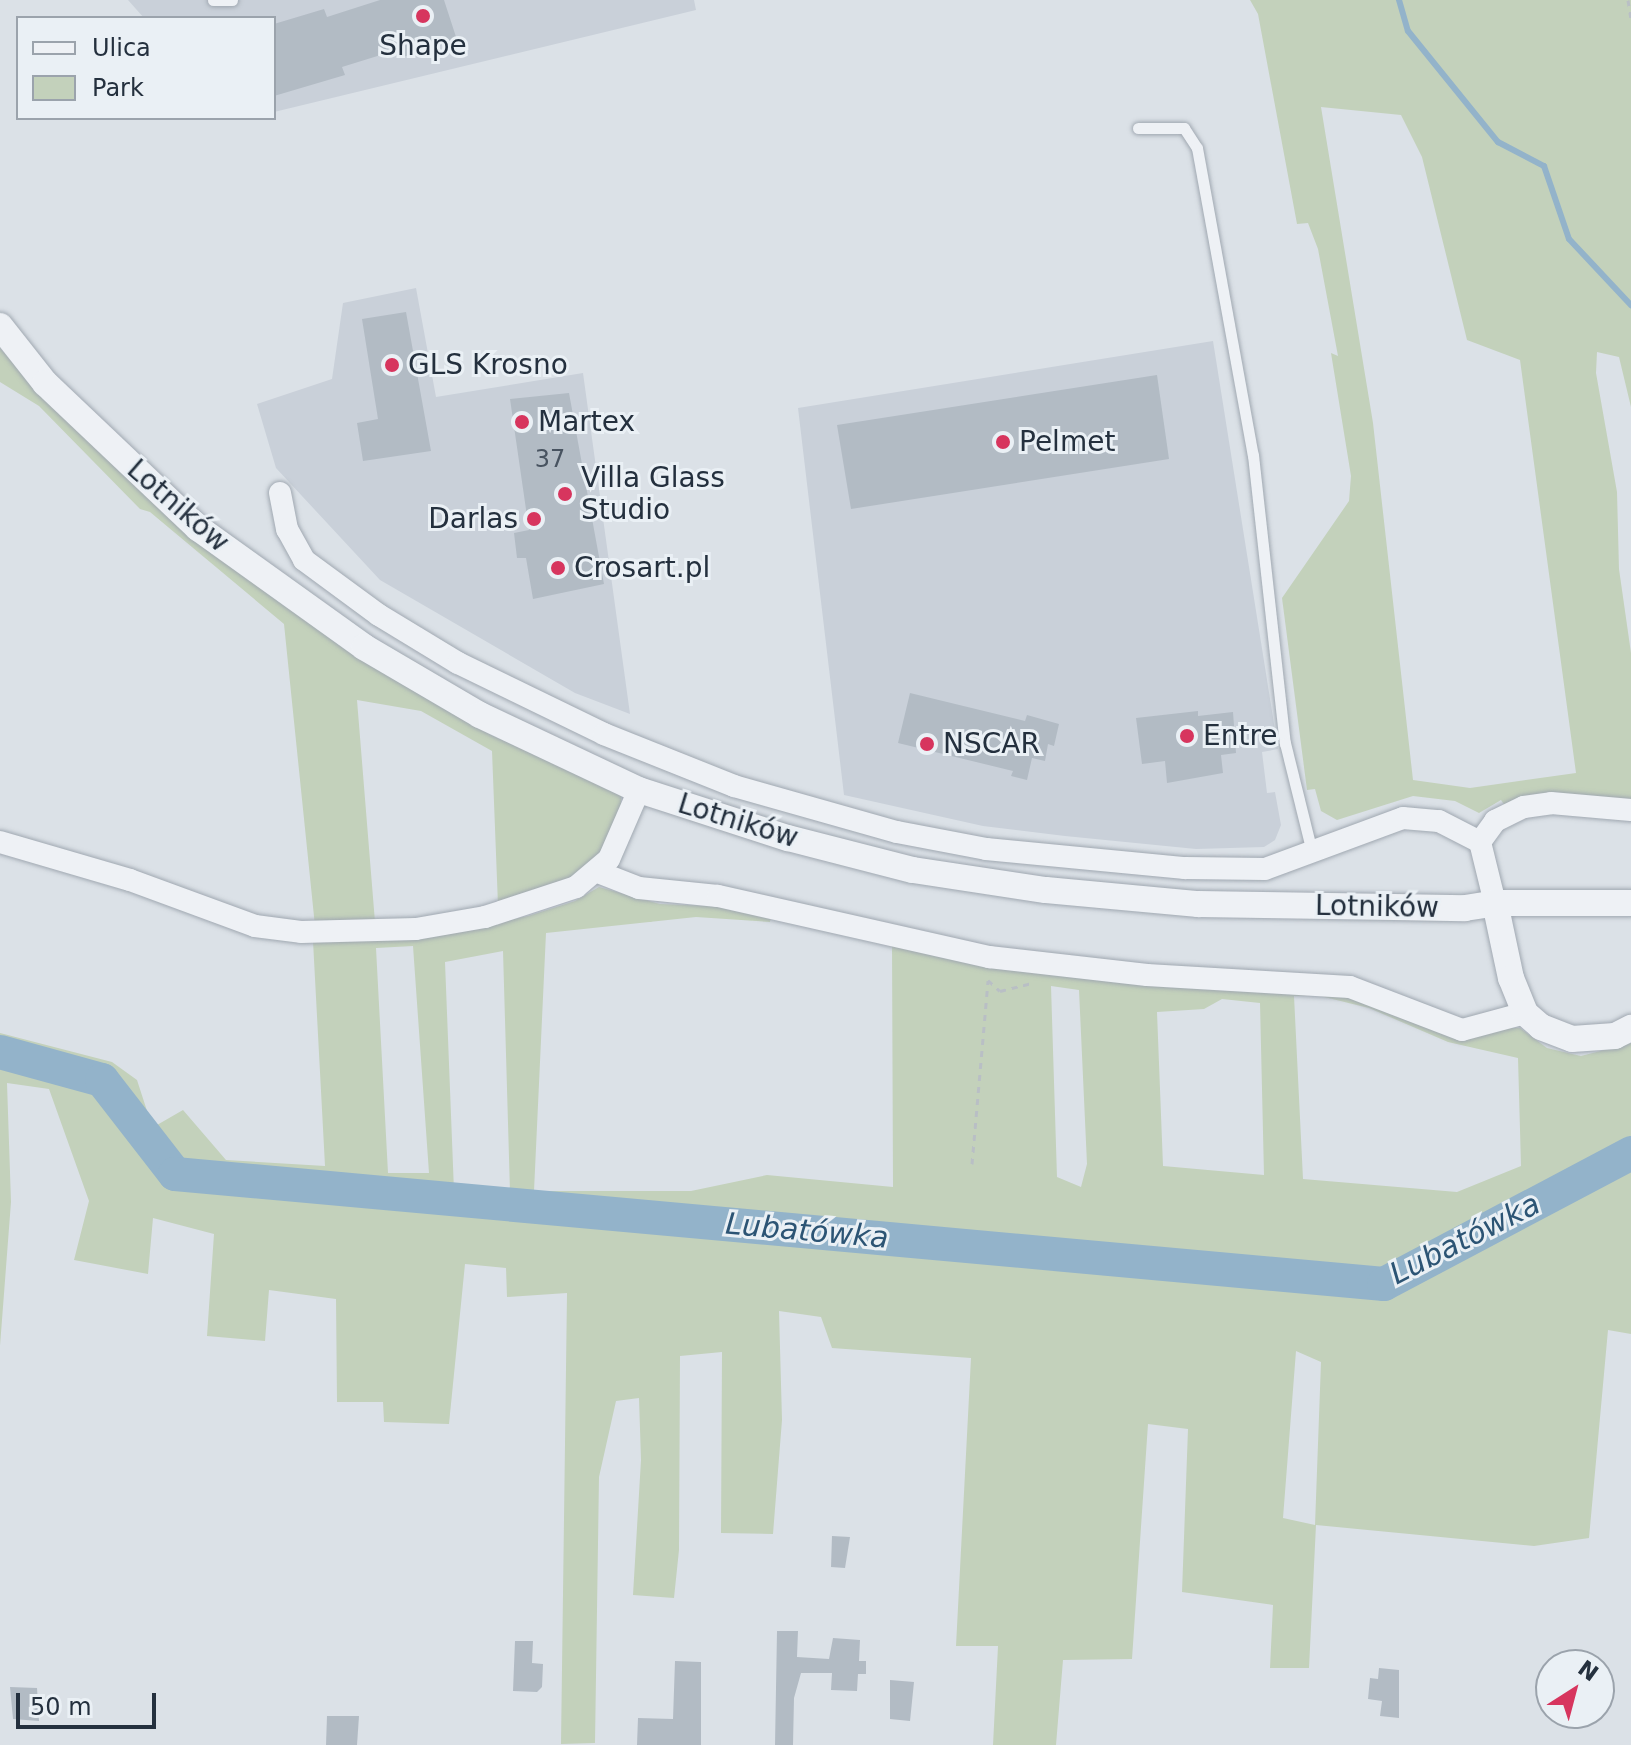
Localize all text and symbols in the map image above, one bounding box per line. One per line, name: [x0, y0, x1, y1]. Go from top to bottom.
marker: Shape: [414, 7, 432, 25]
legend: [16, 16, 276, 120]
place label: Shape: [379, 29, 467, 63]
text: Ulica: [92, 34, 151, 62]
text: Park: [92, 74, 144, 102]
place label: GLS Krosno: [408, 348, 568, 382]
marker: GLS Krosno: [383, 356, 401, 374]
place label: Martex: [538, 405, 635, 439]
marker: Martex: [513, 413, 531, 431]
place label: Pelmet: [1019, 425, 1115, 459]
marker: Pelmet: [994, 433, 1012, 451]
house number: 37: [535, 446, 565, 474]
street label: Lotników: [120, 453, 236, 559]
place label: Villa Glass Studio: [581, 461, 725, 527]
marker: Villa Glass Studio: [556, 485, 574, 503]
place label: Darlas: [428, 502, 518, 536]
marker: Darlas: [525, 510, 543, 528]
place label: Crosart.pl: [574, 551, 710, 585]
marker: Crosart.pl: [549, 559, 567, 577]
place label: Entre: [1203, 719, 1278, 753]
place label: NSCAR: [943, 727, 1040, 761]
marker: Entre: [1178, 727, 1196, 745]
marker: NSCAR: [918, 735, 936, 753]
street label: Lotników: [674, 787, 802, 855]
street label: Lotników: [1315, 889, 1439, 925]
water label: Lubatówka: [1384, 1186, 1546, 1292]
water label: Lubatówka: [724, 1206, 890, 1256]
north arrow: [1535, 1649, 1615, 1729]
text: N: [1573, 1655, 1603, 1686]
scale bar: [20, 1677, 160, 1727]
text: 50 m: [30, 1693, 92, 1721]

